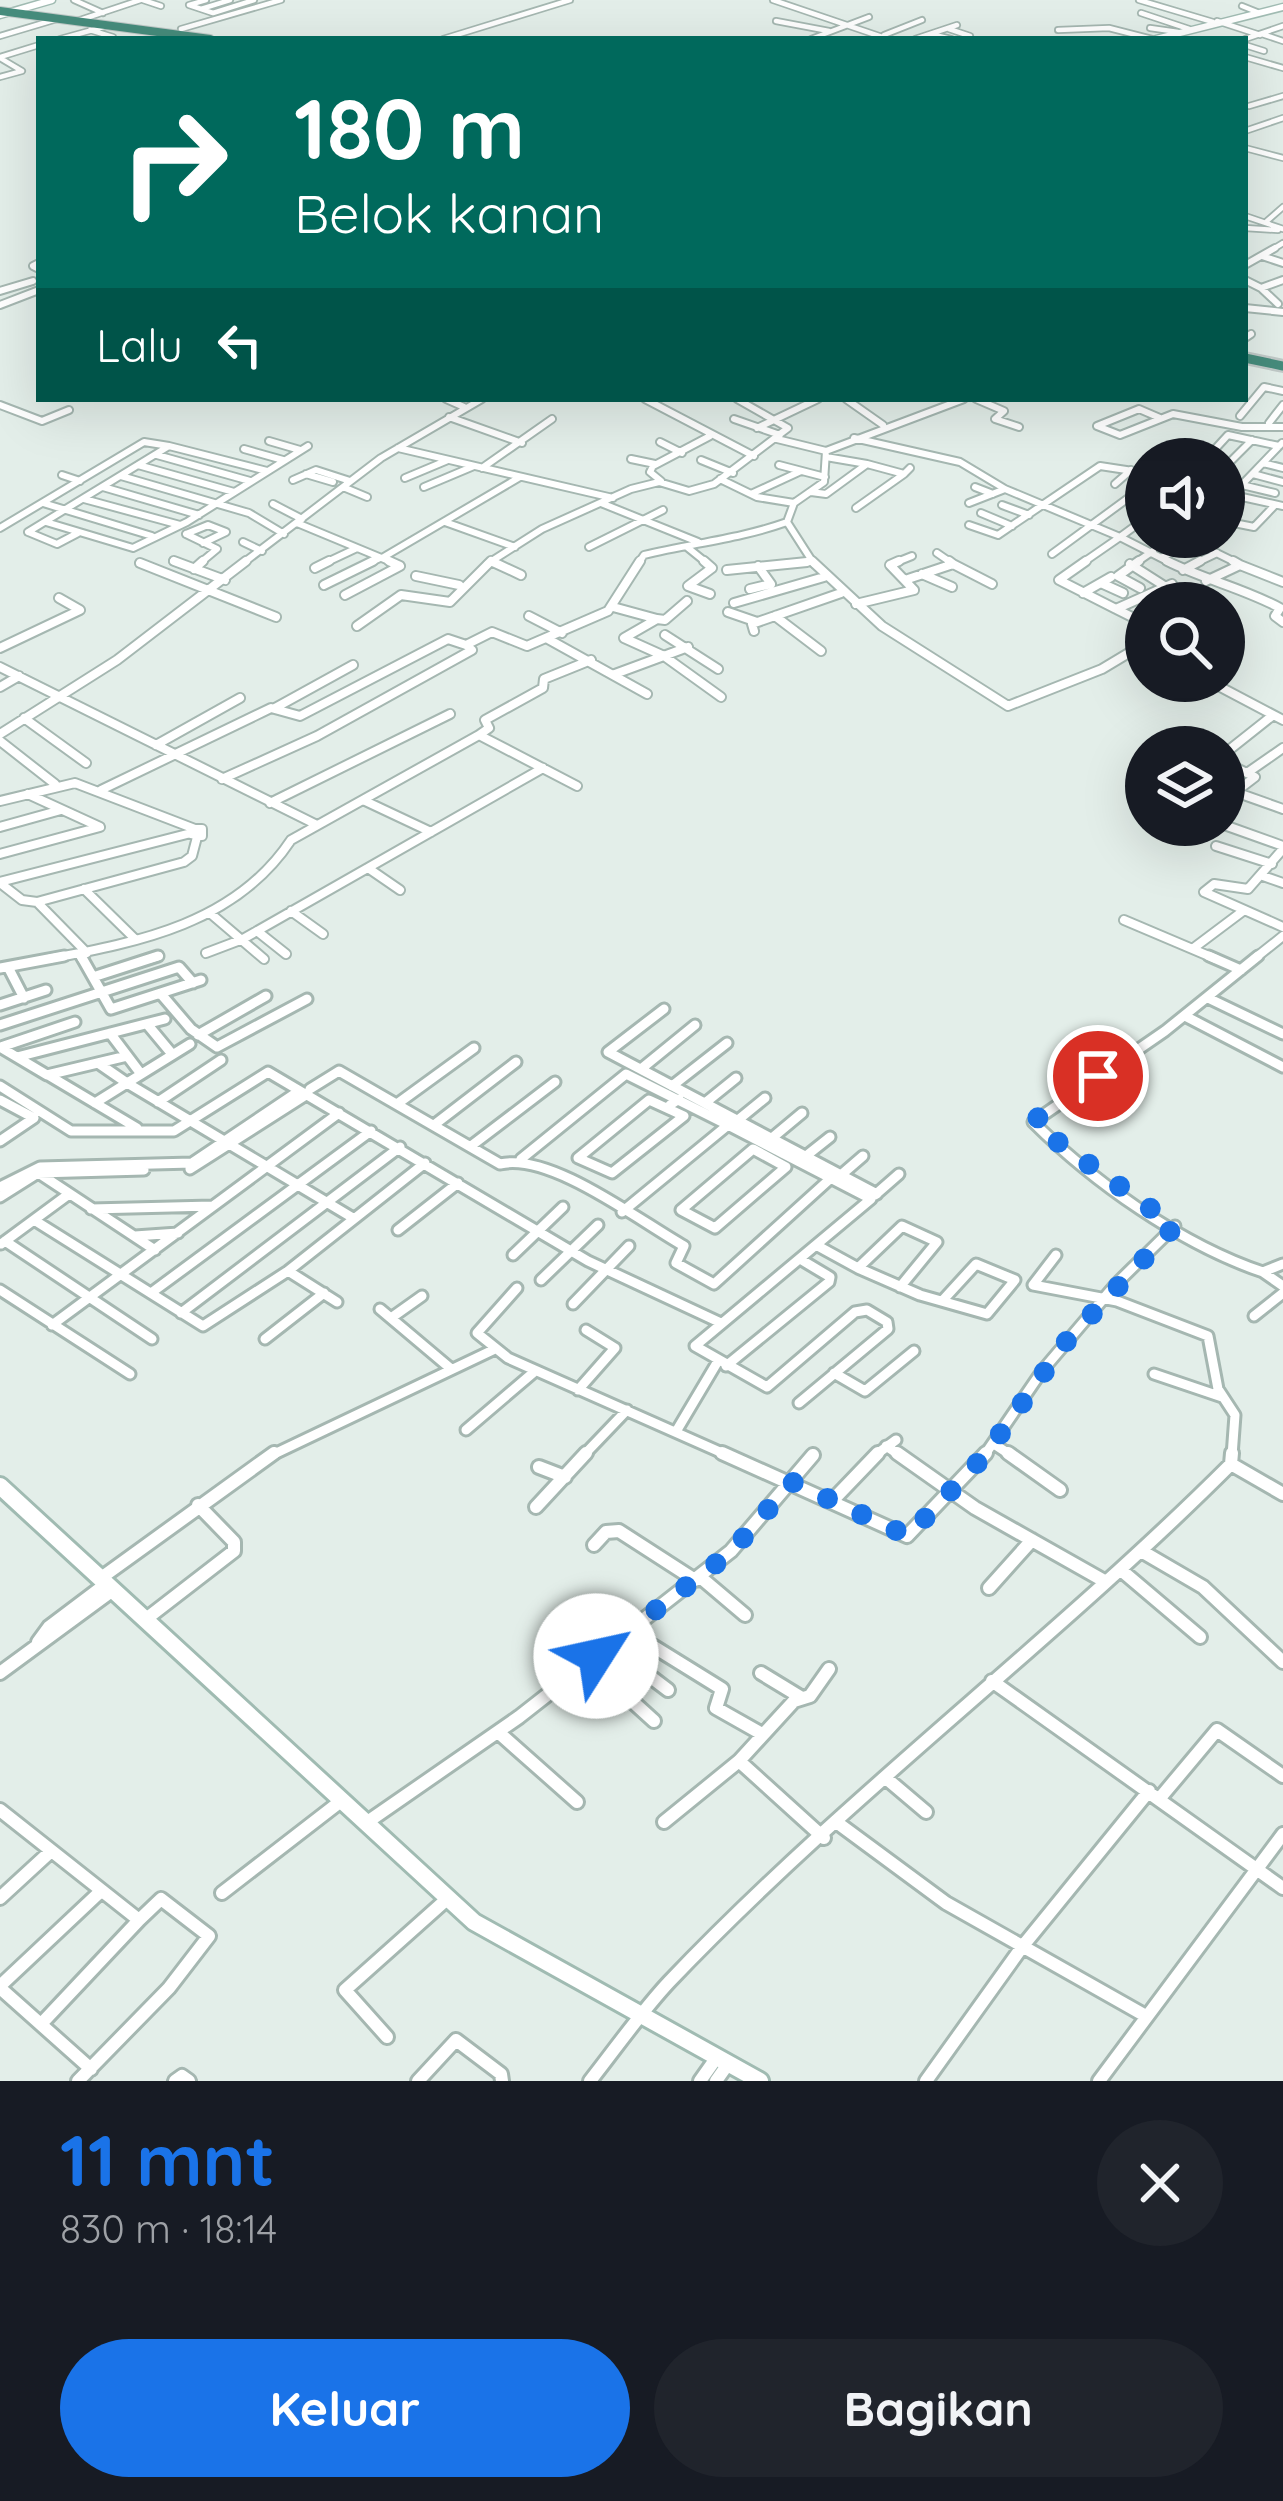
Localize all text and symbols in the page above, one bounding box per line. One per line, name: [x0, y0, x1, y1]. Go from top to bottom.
text: 180 m: [294, 75, 525, 180]
icon: right: [96, 84, 252, 240]
text: Belok kanan: [294, 179, 604, 247]
icon: left: [207, 312, 273, 378]
text: Lalu: [96, 317, 183, 373]
map controls: [1125, 438, 1245, 846]
button: sound: [1125, 438, 1245, 558]
button: search: [1125, 582, 1245, 702]
button: layers: [1125, 726, 1245, 846]
pin: [1047, 1025, 1149, 1127]
icon: arrive: [1065, 1043, 1131, 1109]
position arrow: [533, 1593, 659, 1719]
text: 11 mnt: [60, 2114, 275, 2204]
button: close: [1097, 2120, 1223, 2246]
text: 830 m · 18:14: [60, 2204, 277, 2253]
button: Keluar: [60, 2339, 630, 2477]
button: Bagikan: [654, 2339, 1223, 2477]

